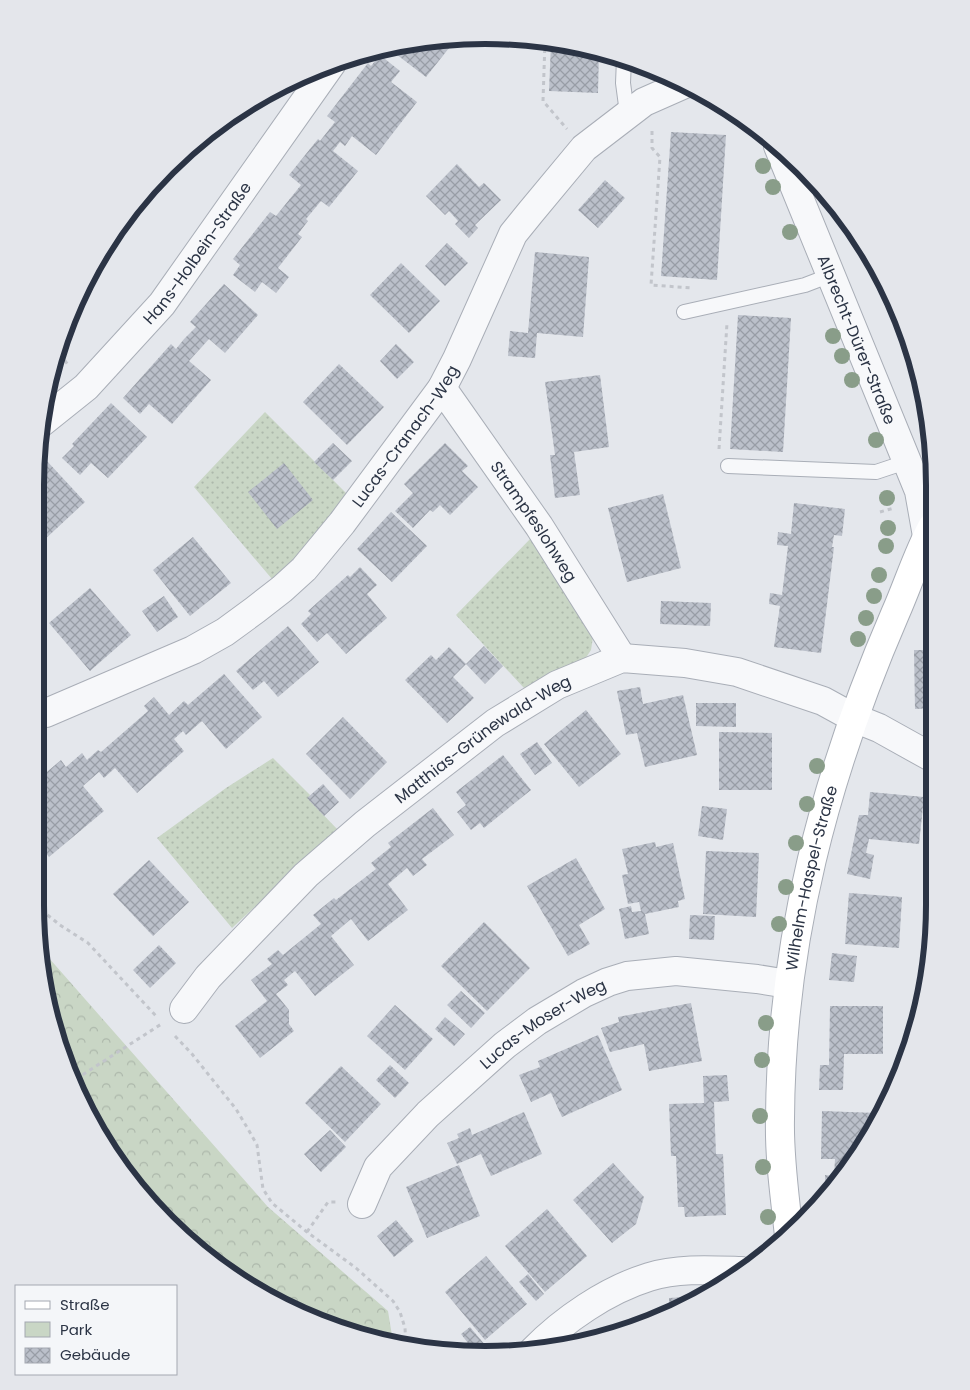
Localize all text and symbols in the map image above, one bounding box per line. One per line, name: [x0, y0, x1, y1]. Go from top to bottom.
street label: Hans-Holbein-Straße: [137, 177, 256, 329]
street label: Albrecht-Dürer-Straße: [812, 251, 902, 428]
street label: Lucas-Cranach-Weg: [346, 361, 464, 512]
street label: Strampfeslohweg: [485, 456, 583, 586]
street label: Matthias-Grünewald-Weg: [389, 669, 574, 809]
street label: Wilhelm-Haspel-Straße: [779, 782, 843, 972]
street label: Lucas-Moser-Weg: [474, 973, 610, 1074]
legend: [15, 1285, 178, 1375]
text: Straße: [60, 1294, 110, 1315]
text: Park: [60, 1319, 92, 1340]
text: Gebäude: [60, 1344, 130, 1365]

